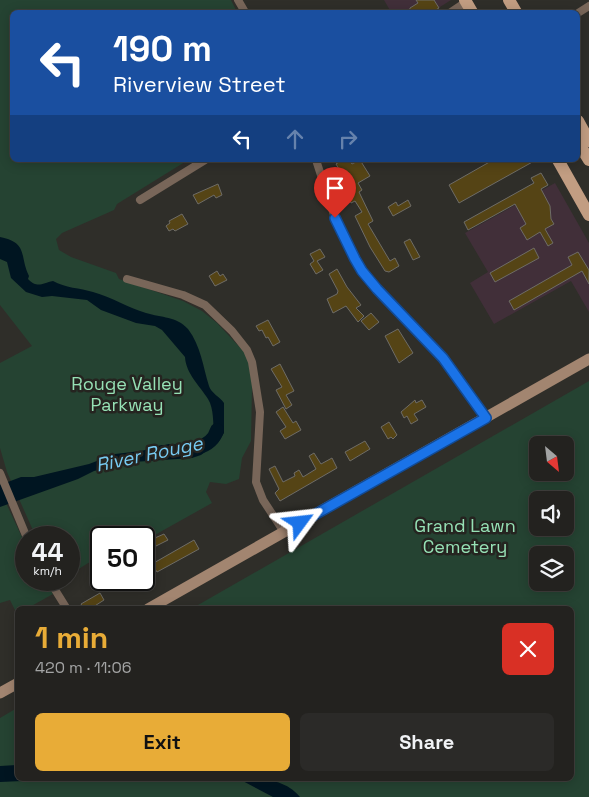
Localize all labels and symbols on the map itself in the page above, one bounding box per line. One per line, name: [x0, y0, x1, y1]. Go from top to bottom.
pin: [314, 167, 356, 218]
park label: Rouge Valley Parkway: [71, 372, 183, 416]
water label: River Rouge: [93, 430, 205, 478]
north arrow: [529, 436, 574, 481]
position arrow: [273, 496, 325, 548]
park label: Grand Lawn Cemetery: [414, 514, 516, 558]
speed limit sign: 50: [90, 526, 155, 591]

